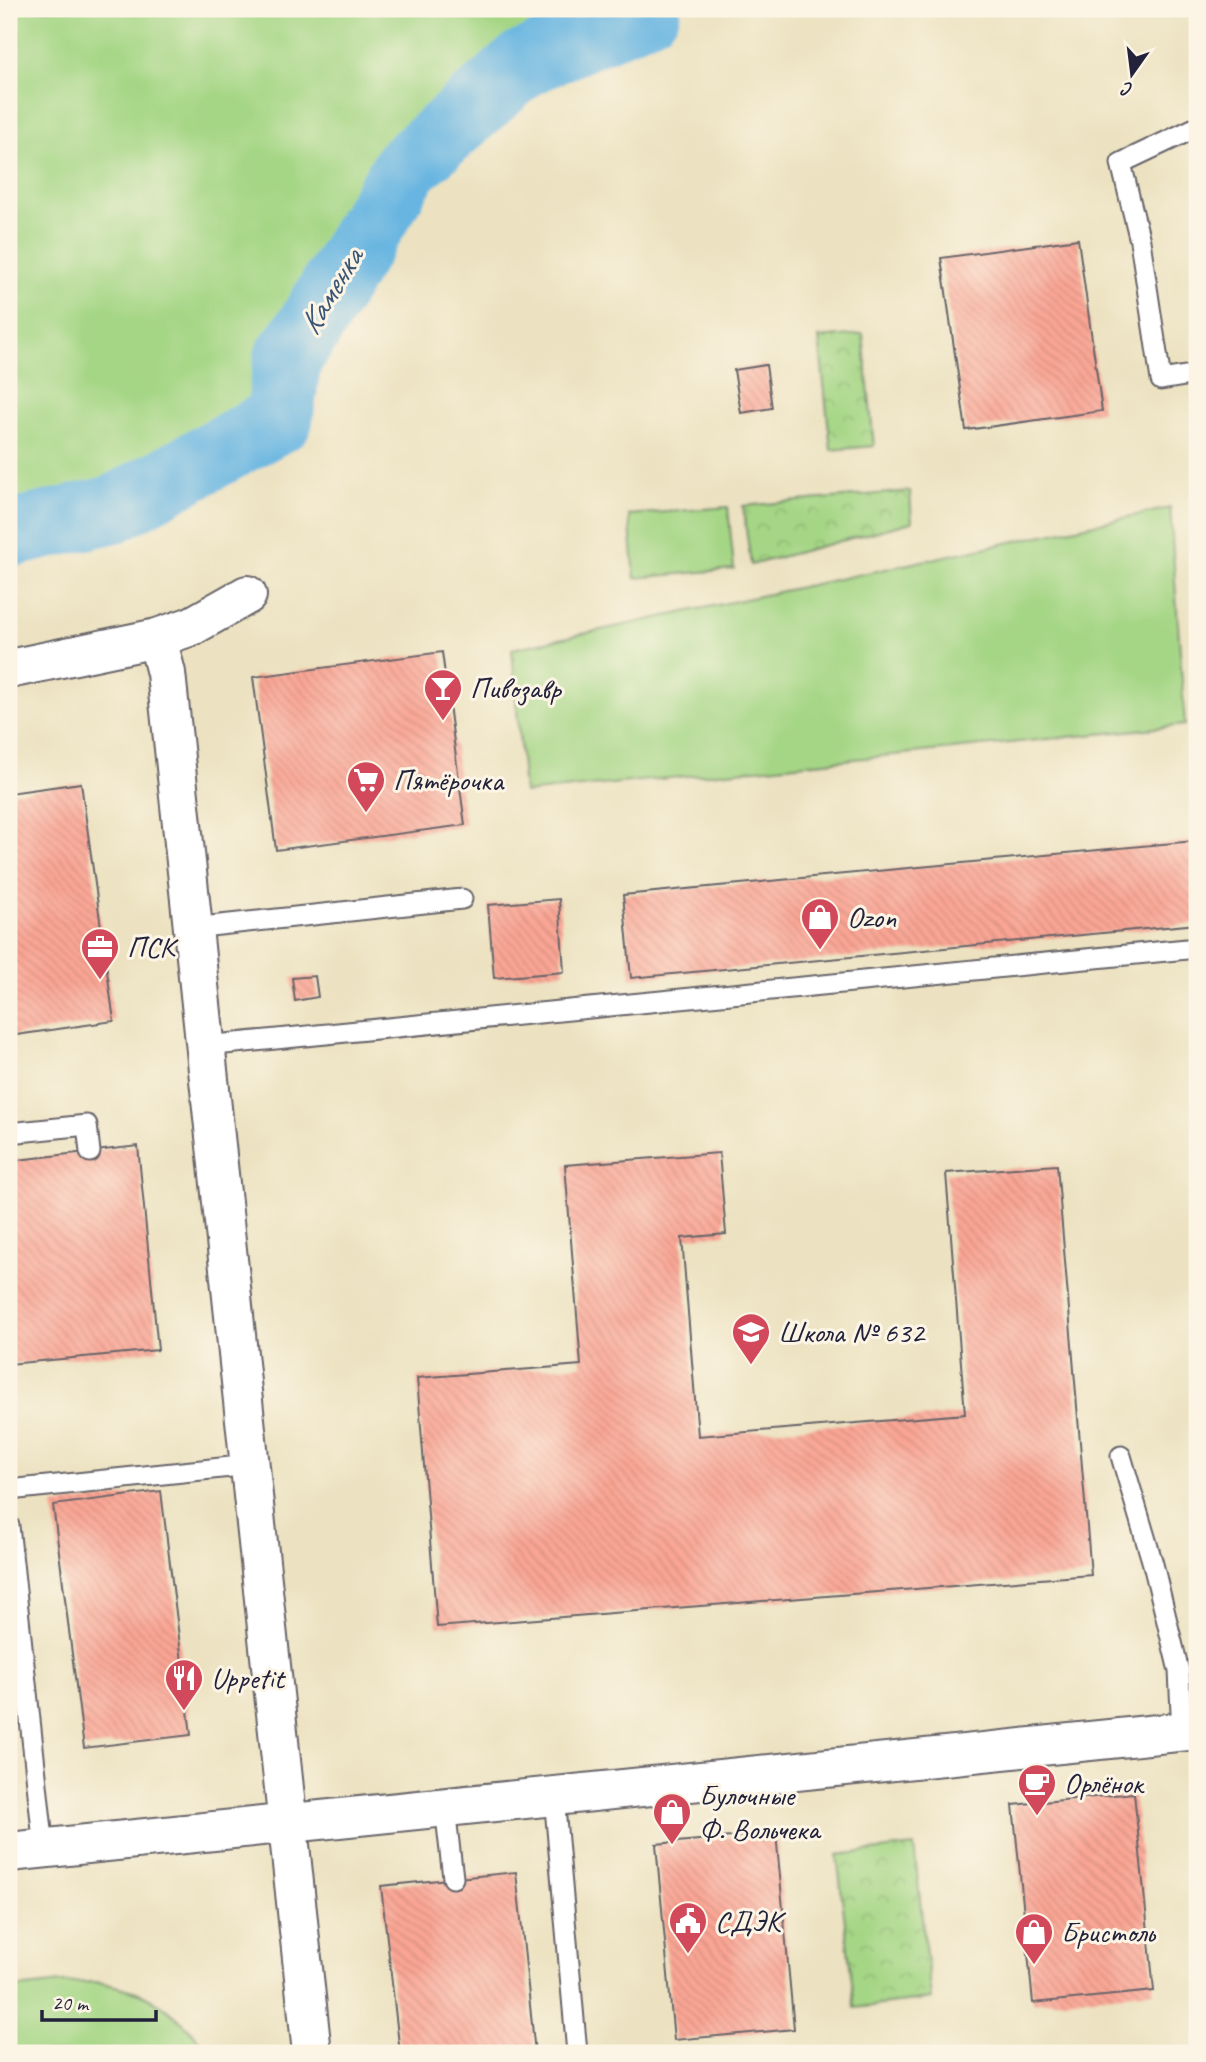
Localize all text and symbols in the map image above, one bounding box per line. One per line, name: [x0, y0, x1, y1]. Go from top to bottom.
north arrow: [1098, 38, 1168, 108]
text: С: [1118, 76, 1136, 102]
water label: Каменка: [289, 237, 374, 342]
bar icon: Пивозавр: [422, 667, 464, 722]
place label: Пивозавр: [470, 669, 563, 707]
supermarket icon: Пятёрочка: [345, 759, 387, 814]
place label: Пятёрочка: [393, 761, 505, 799]
shop icon: Ozon: [799, 896, 841, 951]
place label: Ozon: [847, 898, 897, 936]
office icon: ПСК: [79, 926, 121, 981]
place label: ПСК: [127, 928, 180, 966]
school or university icon: Школа № 632: [730, 1311, 772, 1366]
place label: Школа № 632: [778, 1313, 926, 1351]
restaurant icon: Uppetit: [163, 1657, 205, 1712]
place label: Uppetit: [211, 1659, 287, 1697]
cafe icon: Орлёнок: [1016, 1762, 1058, 1817]
place label: Орлёнок: [1064, 1764, 1145, 1802]
place label: Булочные Ф. Вольчека: [699, 1776, 822, 1848]
shop icon: Булочные Ф. Вольчека: [651, 1791, 693, 1846]
public building icon: СДЭК: [667, 1900, 709, 1955]
place label: СДЭК: [715, 1902, 787, 1940]
shop icon: Бристоль: [1013, 1911, 1055, 1966]
place label: Бристоль: [1061, 1913, 1156, 1951]
scale bar: [42, 1978, 156, 2022]
text: 20 m: [52, 1990, 90, 2016]

